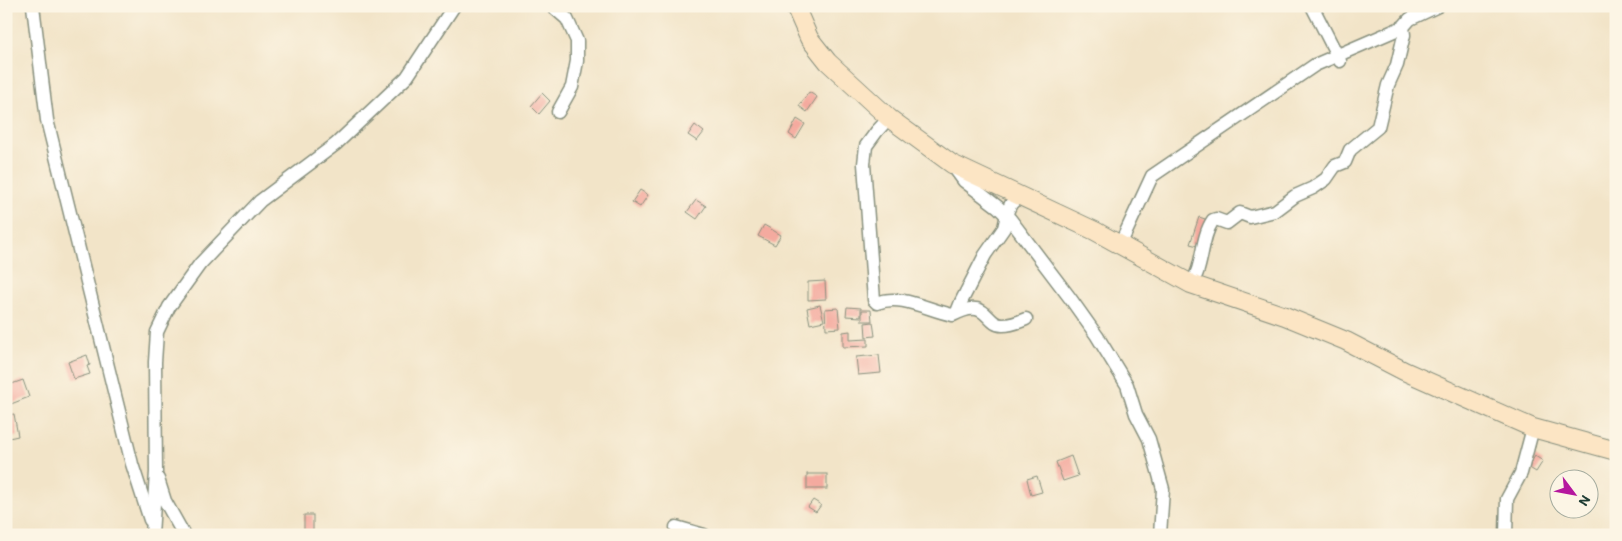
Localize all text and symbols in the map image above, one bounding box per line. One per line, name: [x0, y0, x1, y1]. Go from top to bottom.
north arrow: [1550, 468, 1600, 518]
text: N: [1575, 492, 1594, 509]

